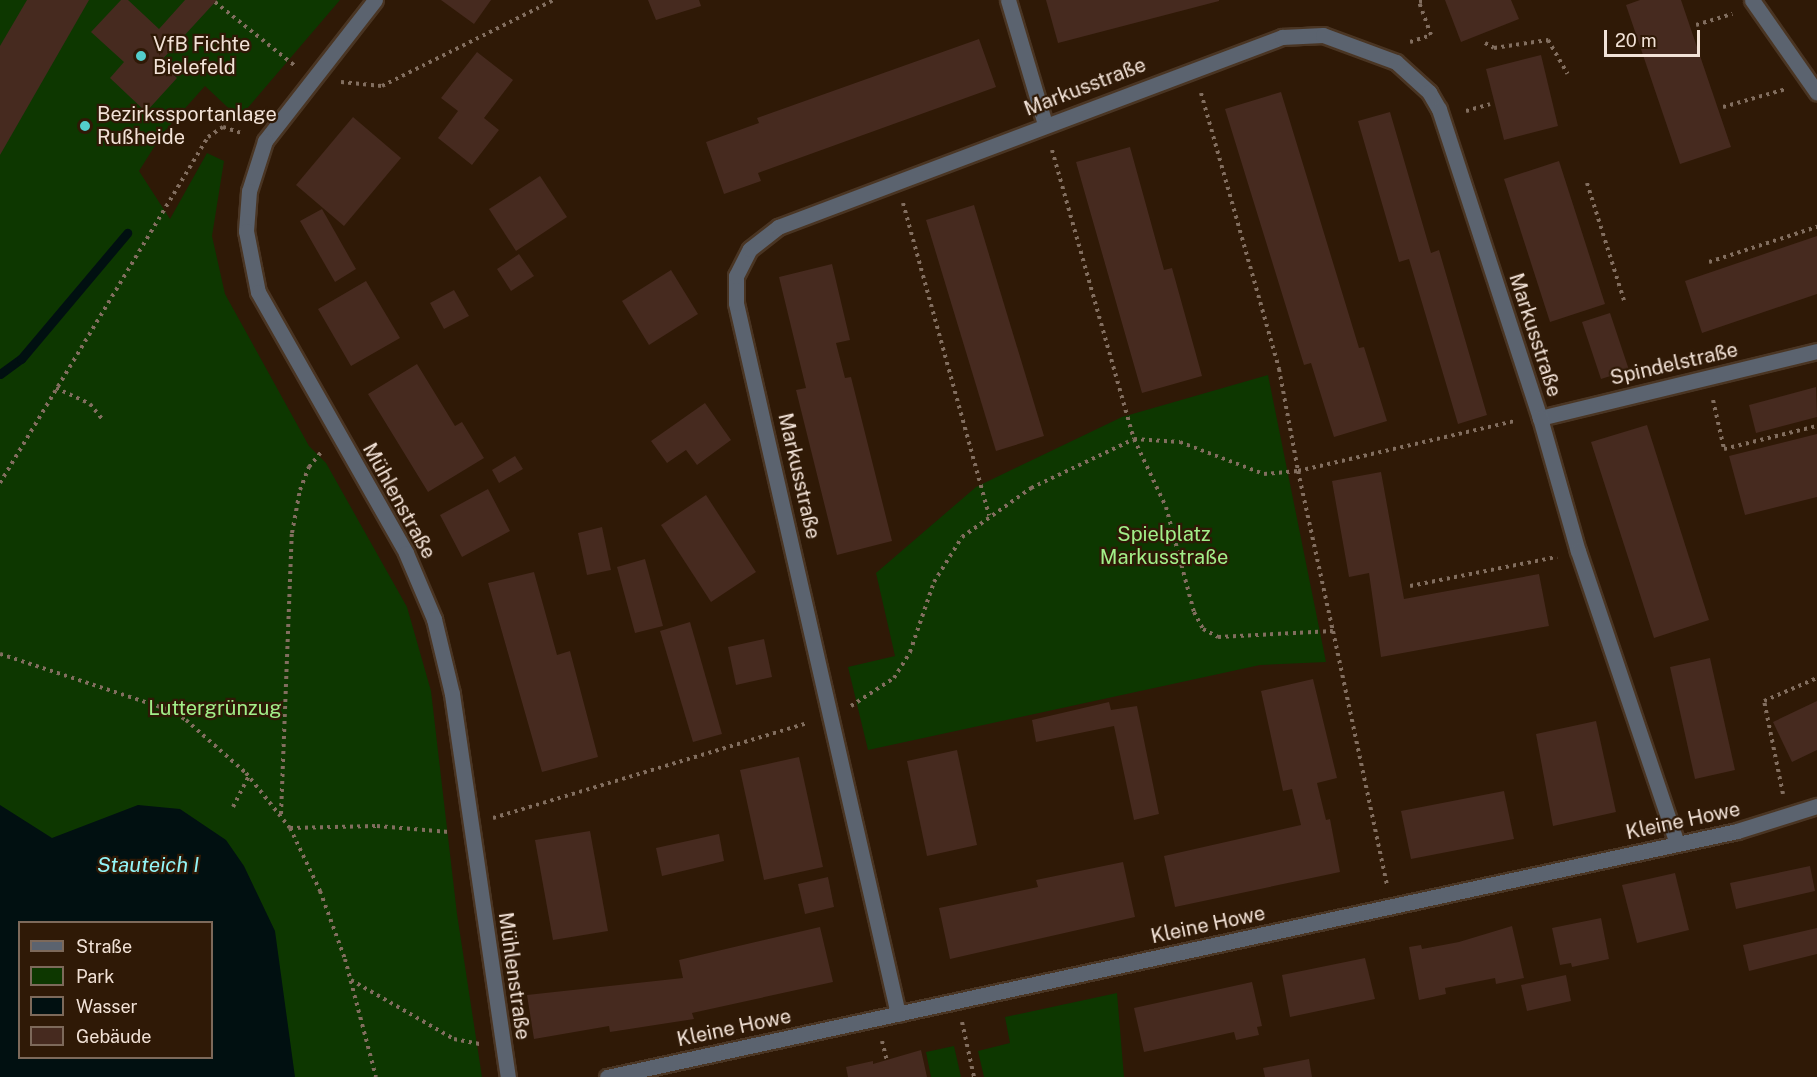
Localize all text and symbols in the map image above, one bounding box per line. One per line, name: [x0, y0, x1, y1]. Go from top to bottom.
scale bar: [1607, 18, 1703, 56]
text: 20 m: [1615, 30, 1657, 51]
place label: VfB Fichte Bielefeld: [153, 33, 250, 80]
marker: VfB Fichte Bielefeld: [134, 49, 148, 63]
street label: Markusstraße: [1021, 53, 1149, 121]
place label: Bezirkssportanlage Rußheide: [97, 102, 277, 149]
marker: Bezirkssportanlage Rußheide: [78, 119, 92, 133]
street label: Markusstraße: [1504, 270, 1566, 400]
street label: Spindelstraße: [1608, 338, 1740, 390]
street label: Markusstraße: [773, 411, 825, 541]
street label: Mühlenstraße: [357, 439, 441, 563]
park label: Spielplatz Markusstraße: [1100, 523, 1228, 570]
park label: Luttergrünzug: [148, 696, 282, 720]
street label: Kleine Howe: [1624, 797, 1742, 845]
water label: Stauteich I: [97, 852, 199, 878]
street label: Kleine Howe: [1149, 901, 1267, 949]
street label: Mühlenstraße: [493, 911, 535, 1041]
legend: [18, 921, 213, 1059]
text: Straße: [76, 936, 132, 957]
text: Park: [76, 966, 114, 987]
text: Wasser: [76, 996, 138, 1017]
street label: Kleine Howe: [675, 1004, 793, 1052]
text: Gebäude: [76, 1026, 151, 1047]

